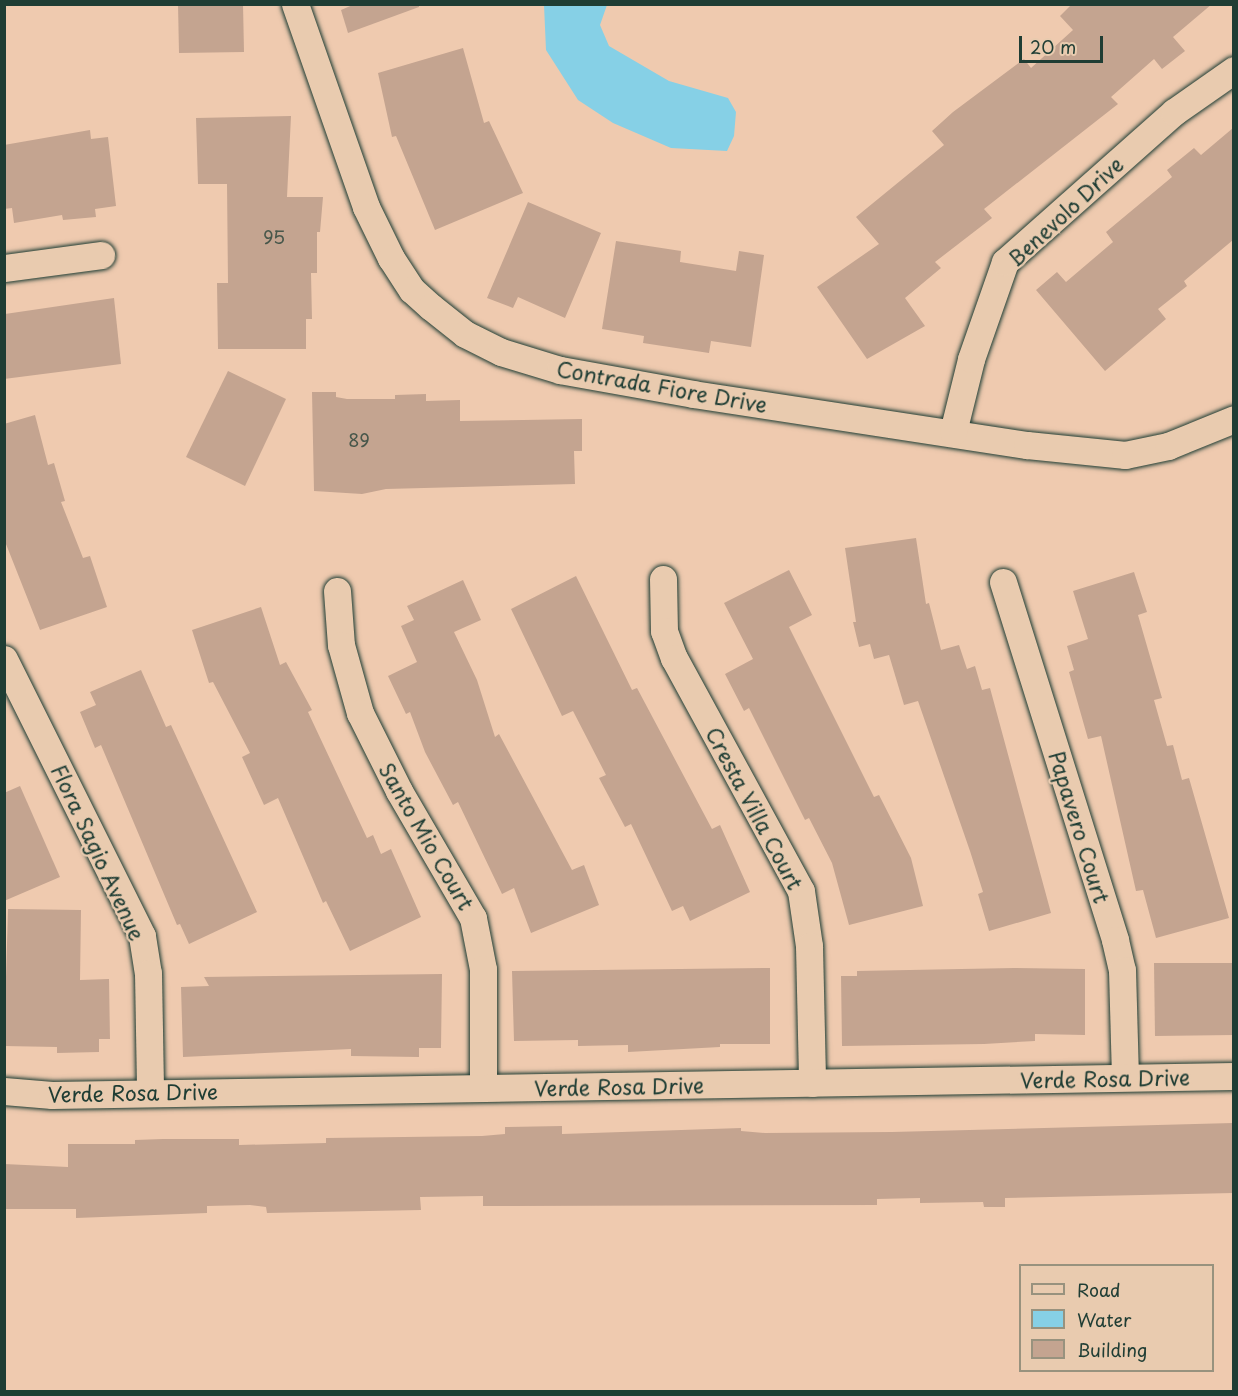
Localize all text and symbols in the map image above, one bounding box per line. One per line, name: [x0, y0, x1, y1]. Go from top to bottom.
scale bar: [1022, 24, 1106, 62]
text: 20 m: [1030, 33, 1076, 60]
street label: Benevolo Drive: [1002, 151, 1128, 271]
house number: 95: [263, 226, 285, 248]
street label: Contrada Fiore Drive: [554, 355, 770, 417]
house number: 89: [348, 429, 370, 451]
street label: Cresta Villa Court: [701, 721, 809, 895]
street label: Papavero Court: [1045, 748, 1115, 906]
street label: Santo Mio Court: [374, 758, 480, 914]
street label: Flora Sagio Avenue: [47, 760, 151, 944]
street label: Verde Rosa Drive: [1019, 1064, 1191, 1092]
street label: Verde Rosa Drive: [533, 1072, 705, 1100]
street label: Verde Rosa Drive: [47, 1078, 219, 1106]
legend: [1019, 1264, 1214, 1372]
text: Road: [1077, 1276, 1121, 1303]
text: Water: [1077, 1306, 1131, 1333]
text: Building: [1077, 1336, 1147, 1363]

